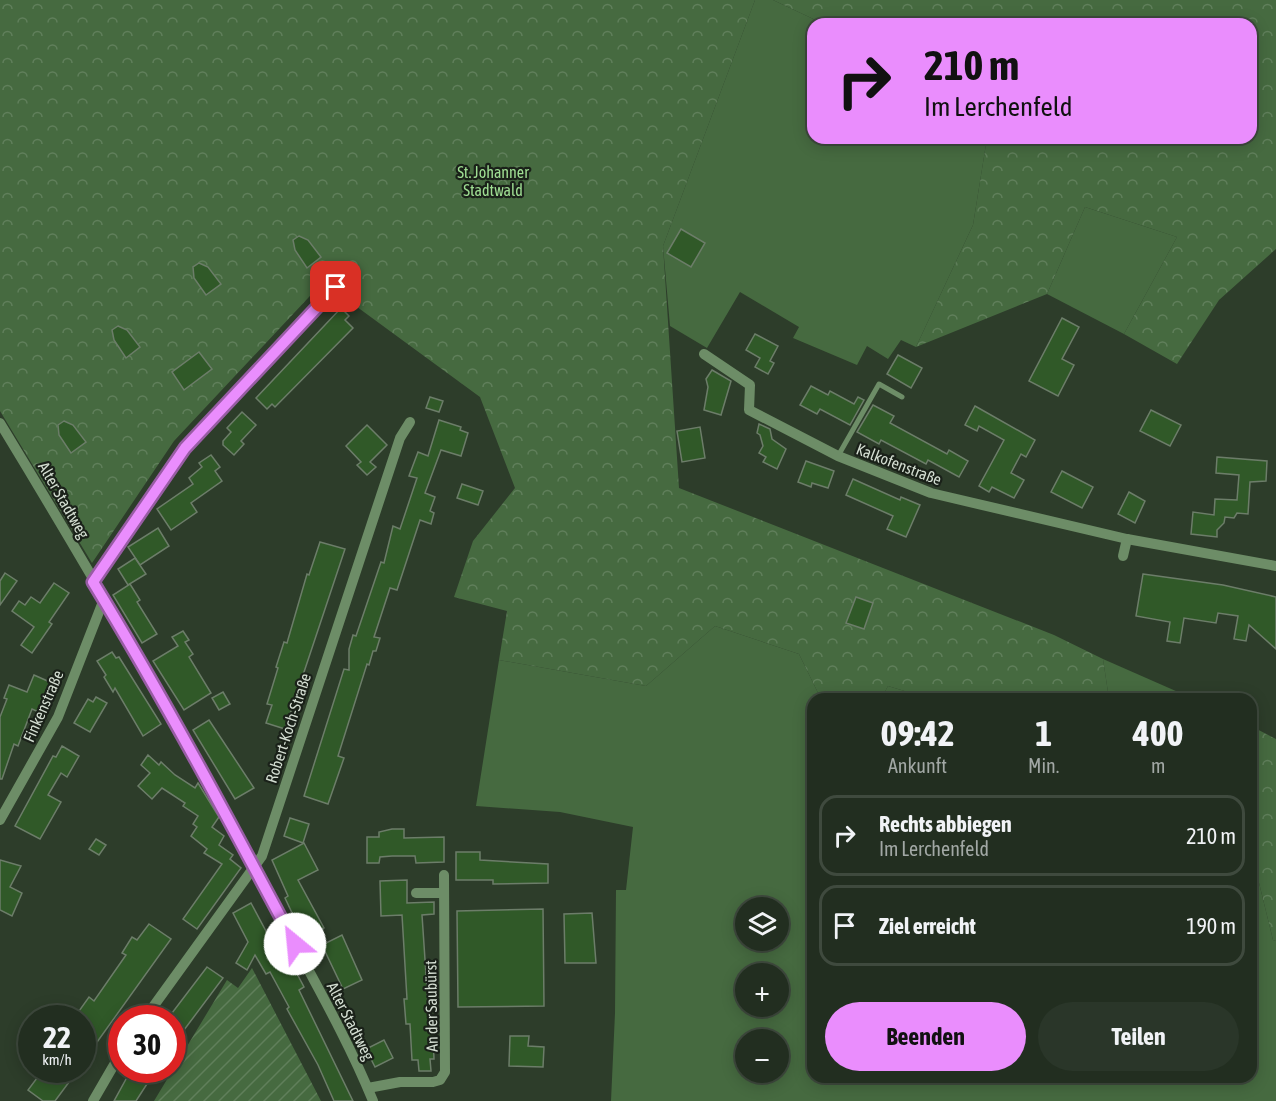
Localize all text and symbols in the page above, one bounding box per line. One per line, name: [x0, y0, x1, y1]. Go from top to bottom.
text: 210 m: [924, 41, 1019, 89]
icon: right: [825, 42, 903, 120]
text: Im Lerchenfeld: [924, 91, 1073, 122]
park label: St. Johanner Stadtwald: [457, 163, 529, 199]
pin: [310, 261, 361, 312]
icon: arrive: [319, 270, 352, 303]
street label: Kalkofenstraße: [854, 440, 944, 488]
street label: Alter Stadtweg: [34, 459, 93, 542]
street label: Finkenstraße: [19, 667, 67, 745]
street label: Robert-Koch-Straße: [262, 671, 314, 785]
text: 09:42: [880, 712, 955, 754]
text: 1: [1035, 712, 1052, 754]
text: 400: [1133, 712, 1184, 754]
text: Ankunft: [888, 754, 947, 777]
text: Min.: [1028, 754, 1059, 777]
text: m: [1151, 754, 1165, 777]
text: Rechts abbiegen: [879, 811, 1012, 837]
icon: right: [828, 819, 861, 852]
text: 210 m: [1186, 823, 1236, 849]
text: Im Lerchenfeld: [879, 837, 989, 860]
map controls: [735, 897, 789, 1083]
button: layers: [735, 897, 789, 951]
icon: arrive: [828, 909, 861, 942]
position arrow: [263, 912, 327, 976]
text: Ziel erreicht: [879, 913, 976, 939]
text: 190 m: [1186, 913, 1236, 939]
street label: An der Saubürst: [421, 960, 441, 1052]
button: +: [735, 963, 789, 1017]
street label: Alter Stadtweg: [323, 979, 378, 1064]
button: Beenden: [825, 1002, 1026, 1071]
button: Teilen: [1038, 1002, 1239, 1071]
speed limit sign: 30: [108, 1005, 186, 1083]
text: 22: [43, 1020, 71, 1054]
button: −: [735, 1029, 789, 1083]
text: km/h: [42, 1051, 72, 1068]

